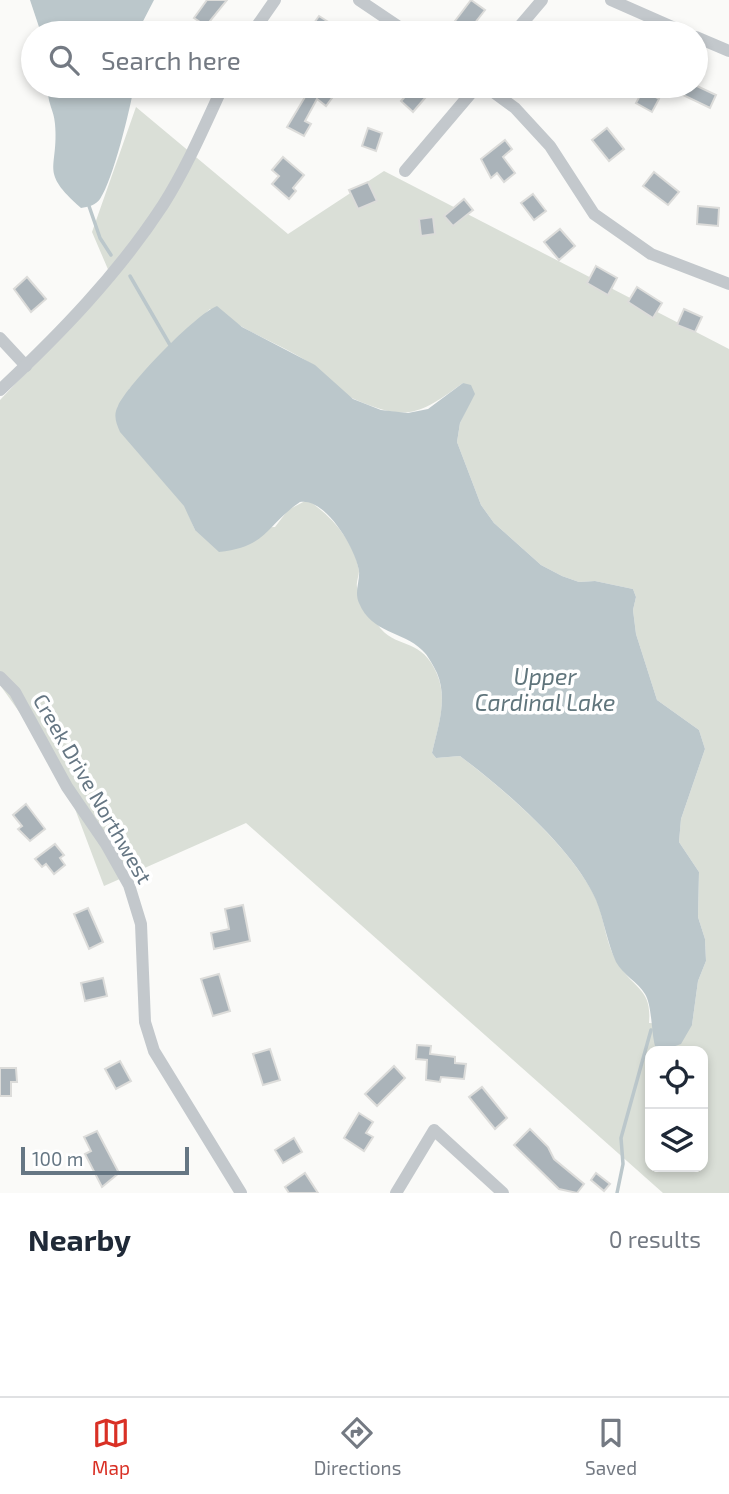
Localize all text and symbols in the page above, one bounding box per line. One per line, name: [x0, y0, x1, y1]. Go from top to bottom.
search box: [21, 21, 708, 98]
icon: search: [45, 41, 83, 79]
text: Search here: [101, 44, 241, 75]
water label: Upper Cardinal Lake: [475, 662, 615, 716]
street label: Creek Drive Northwest: [29, 689, 158, 888]
map controls: [645, 1046, 708, 1172]
button: locate: [645, 1046, 708, 1109]
button: layers: [645, 1109, 708, 1172]
scale bar: [21, 1144, 189, 1176]
text: 100 m: [32, 1147, 83, 1170]
text: Nearby: [28, 1221, 131, 1257]
text: 0 results: [609, 1225, 701, 1253]
tab: Map: [92, 1414, 130, 1479]
tab: Directions: [314, 1414, 401, 1479]
tab: Saved: [585, 1414, 637, 1479]

